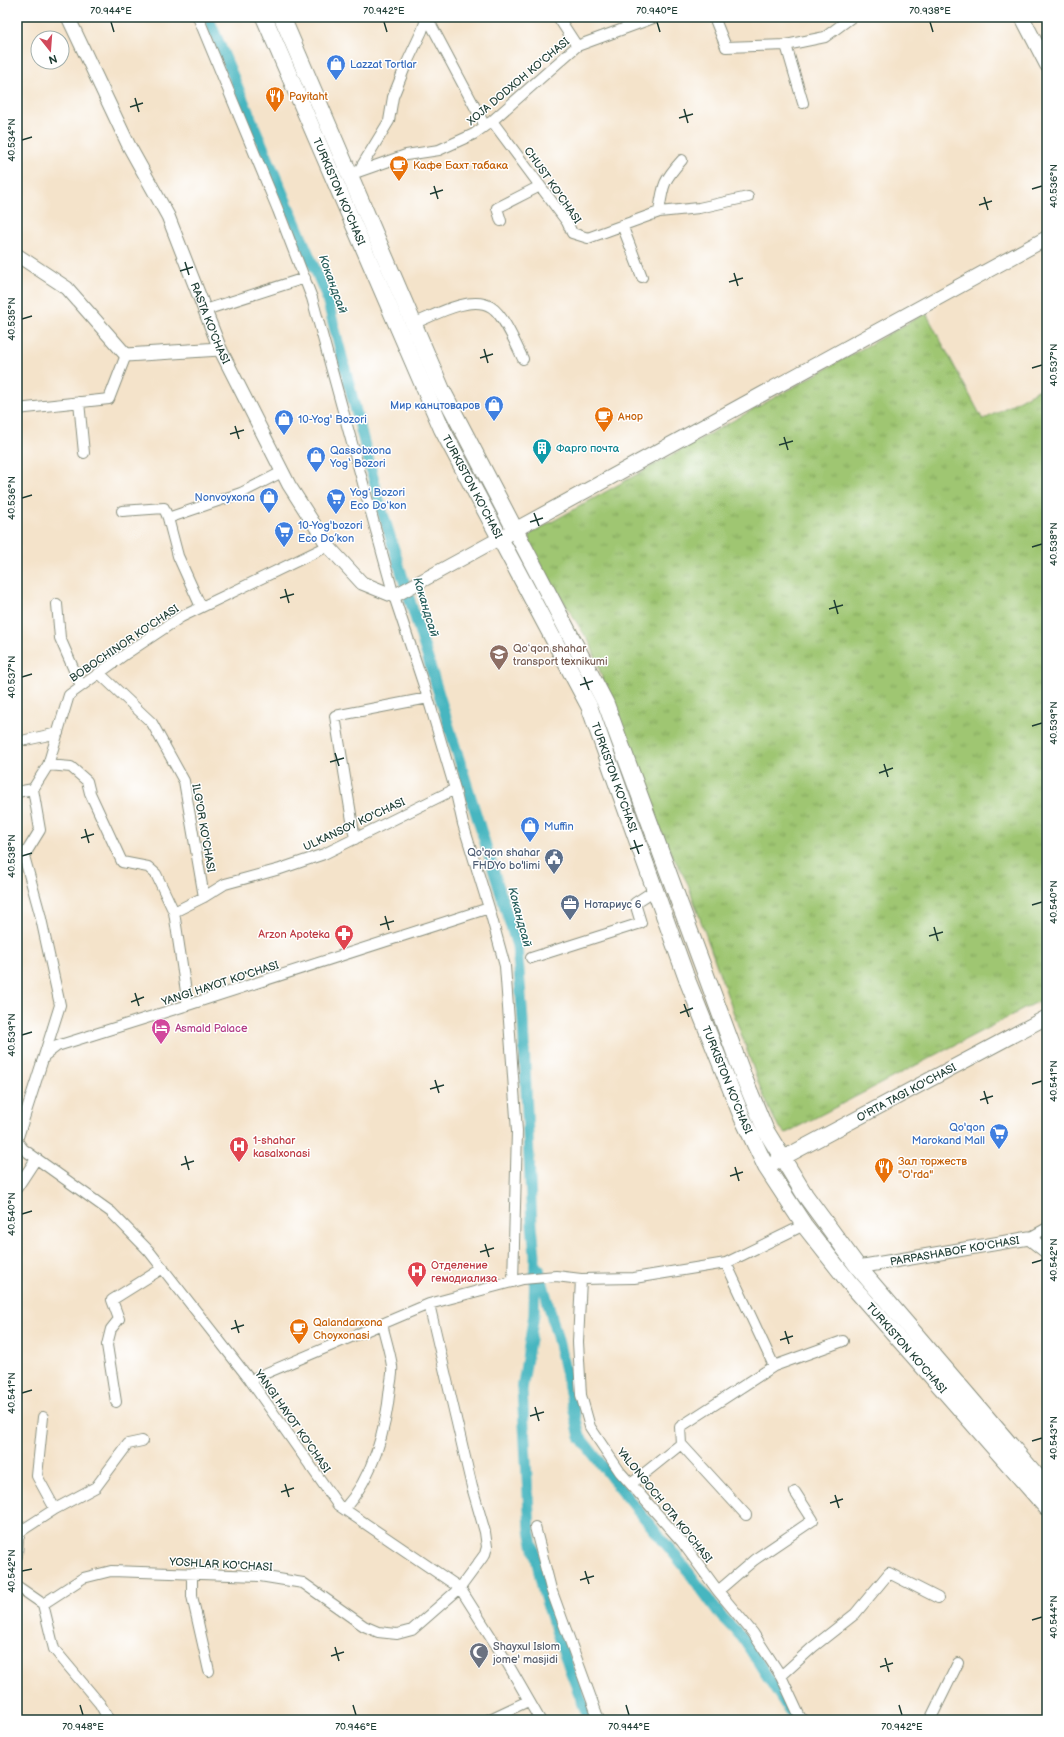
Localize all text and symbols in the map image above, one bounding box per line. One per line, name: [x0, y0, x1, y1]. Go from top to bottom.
text: 70.944°E: [90, 5, 132, 17]
text: 70.942°E: [363, 5, 405, 17]
text: 70.940°E: [636, 5, 678, 17]
text: 70.938°E: [909, 5, 951, 17]
north arrow: [30, 30, 70, 70]
street label: XOJA DODXOH KO'CHASI: [464, 34, 573, 129]
text: N: [47, 52, 59, 67]
shop icon: Lazzat Tortlar: [325, 53, 347, 81]
place label: Lazzat Tortlar: [350, 58, 418, 71]
restaurant icon: Payitaht: [264, 85, 286, 113]
place label: Payitaht: [289, 90, 329, 103]
text: 40.534°N: [6, 118, 18, 162]
street label: TURKISTON KO'CHASI: [310, 136, 368, 248]
street label: CHUST KO'CHASI: [521, 145, 584, 227]
cafe icon: Кафе Бахт табака: [388, 154, 410, 182]
place label: Кафе Бахт табака: [413, 159, 509, 172]
text: 40.536°N: [1048, 164, 1060, 208]
water label: Кокандсай: [315, 253, 350, 316]
street label: RASTA KO'CHASI: [188, 281, 233, 367]
text: 40.535°N: [6, 297, 18, 341]
text: 40.537°N: [1048, 344, 1060, 386]
shop icon: Мир канцтоваров: [483, 394, 505, 422]
place label: Мир канцтоваров: [390, 399, 480, 412]
cafe icon: Анор: [593, 405, 615, 433]
shop icon: 10-Yog' Bozori: [273, 408, 295, 436]
place label: Анор: [617, 410, 644, 423]
place label: 10-Yog' Bozori: [298, 413, 367, 426]
street label: TURKISTON KO'CHASI: [439, 433, 505, 541]
building icon: Фарго почта: [531, 437, 553, 465]
place label: Фарго почта: [556, 442, 620, 455]
place label: Qassobxona Yog‘ Bozori: [329, 444, 391, 470]
shop icon: Qassobxona Yog‘ Bozori: [305, 445, 327, 473]
text: 40.536°N: [6, 476, 18, 520]
shop icon: Nonvoyxona: [258, 486, 280, 514]
place label: Yogʻ Bozori Eco Doʻkon: [349, 486, 407, 512]
supermarket icon: Yogʻ Bozori Eco Doʻkon: [325, 487, 347, 515]
place label: Nonvoyxona: [195, 491, 255, 504]
place label: 10-Yog'bozori Eco Do’kon: [298, 519, 363, 545]
supermarket icon: 10-Yog'bozori Eco Do’kon: [273, 520, 295, 548]
text: 40.538°N: [1048, 522, 1060, 566]
water label: Кокандсай: [409, 576, 442, 639]
street label: BOBOCHINOR KO'CHASI: [67, 602, 182, 685]
place label: Qoʻqon shahar transport texnikumi: [513, 642, 608, 668]
school or university icon: Qoʻqon shahar transport texnikumi: [488, 643, 510, 671]
text: 40.537°N: [6, 656, 18, 698]
text: 40.539°N: [1048, 701, 1060, 745]
street label: TURKISTON KO'CHASI: [588, 721, 640, 834]
street label: ILG'OR KO'CHASI: [189, 783, 218, 874]
street label: ULKANSOY KO'CHASI: [301, 795, 408, 854]
shop icon: Muffin: [519, 815, 541, 843]
place label: Muffin: [544, 820, 574, 833]
text: 40.538°N: [6, 834, 18, 878]
place label: Qo'qon shahar FHDYo bo'limi: [467, 846, 541, 872]
public building icon: Qo'qon shahar FHDYo bo'limi: [543, 847, 565, 875]
text: 40.540°N: [1048, 880, 1060, 924]
water label: Кокандсай: [504, 886, 535, 949]
office icon: Нотариус 6: [559, 893, 581, 921]
place label: Нотариус 6: [584, 898, 642, 911]
pharmacy icon: Arzon Apoteka: [333, 923, 355, 951]
place label: Arzon Apoteka: [258, 928, 330, 941]
street label: YANGI HAYOT KO'CHASI: [159, 958, 281, 1009]
text: 40.539°N: [6, 1013, 18, 1057]
hotel icon: Asmald Palace: [150, 1017, 172, 1045]
place label: Asmald Palace: [175, 1022, 248, 1035]
street label: TURKISTON KO'CHASI: [699, 1024, 755, 1137]
text: 40.541°N: [1048, 1060, 1060, 1102]
street label: O'RTA TAGI KO'CHASI: [855, 1061, 959, 1124]
place label: Qo'qon Marokand Mall: [912, 1121, 985, 1147]
supermarket icon: Qo'qon Marokand Mall: [988, 1122, 1010, 1150]
place label: 1-shahar kasalxonasi: [253, 1134, 310, 1160]
hospital icon: 1-shahar kasalxonasi: [228, 1135, 250, 1163]
place label: Зал торжеств "O'rda": [898, 1155, 967, 1181]
restaurant icon: Зал торжеств "O'rda": [873, 1156, 895, 1184]
text: 40.540°N: [6, 1192, 18, 1236]
street label: PARPASHABOF KO'CHASI: [889, 1234, 1021, 1268]
text: 40.542°N: [1048, 1238, 1060, 1282]
place label: Отделение гемодиализа: [431, 1259, 498, 1285]
hospital icon: Отделение гемодиализа: [406, 1260, 428, 1288]
street label: TURKISTON KO'CHASI: [863, 1300, 950, 1396]
place label: Qalandarxona Choyxonasi: [313, 1316, 383, 1342]
cafe icon: Qalandarxona Choyxonasi: [288, 1317, 310, 1345]
street label: YANGI HAYOT KO'CHASI: [252, 1367, 333, 1476]
text: 40.541°N: [6, 1372, 18, 1414]
text: 40.543°N: [1048, 1416, 1060, 1460]
street label: YALONGOCH OTA KO'CHASI: [614, 1445, 715, 1566]
text: 40.542°N: [6, 1549, 18, 1593]
street label: YOSHLAR KO'CHASI: [168, 1555, 273, 1574]
text: 40.544°N: [1048, 1595, 1060, 1639]
place label: Shayxul Islom jome' masjidi: [492, 1640, 560, 1666]
mosque icon: Shayxul Islom jome' masjidi: [468, 1641, 490, 1669]
text: 70.948°E: [62, 1721, 104, 1733]
text: 70.946°E: [335, 1721, 377, 1733]
text: 70.944°E: [608, 1721, 650, 1733]
text: 70.942°E: [881, 1721, 923, 1733]

